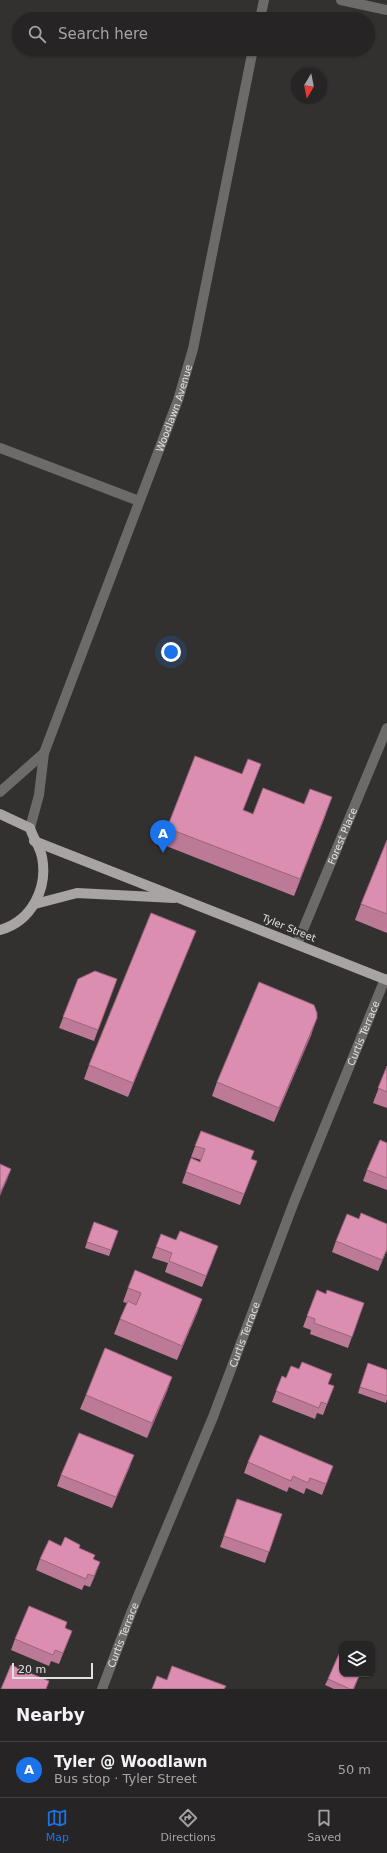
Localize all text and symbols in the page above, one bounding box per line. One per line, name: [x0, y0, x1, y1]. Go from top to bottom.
search box: [12, 12, 375, 56]
icon: search: [26, 23, 48, 45]
text: Search here: [58, 25, 148, 43]
north arrow: [291, 68, 327, 104]
street label: Woodlawn Avenue: [153, 363, 194, 453]
your location: [161, 642, 181, 662]
street label: Forest Place: [325, 806, 359, 866]
pin: A: [150, 820, 176, 853]
street label: Tyler Street: [260, 912, 318, 944]
street label: Curtis Terrace: [345, 999, 381, 1067]
street label: Curtis Terrace: [227, 1300, 261, 1369]
street label: Curtis Terrace: [105, 1601, 140, 1669]
map controls: [339, 1641, 375, 1677]
button: layers: [339, 1641, 375, 1677]
scale bar: [12, 1661, 93, 1680]
text: 20 m: [18, 1663, 46, 1676]
text: Nearby: [16, 1705, 85, 1725]
text: Tyler @ Woodlawn: [54, 1753, 208, 1771]
text: A: [24, 1762, 34, 1777]
text: 50 m: [338, 1762, 371, 1777]
text: Bus stop · Tyler Street: [54, 1771, 197, 1786]
tab: Map: [46, 1807, 69, 1844]
tab: Directions: [160, 1807, 216, 1844]
tab: Saved: [307, 1807, 341, 1844]

